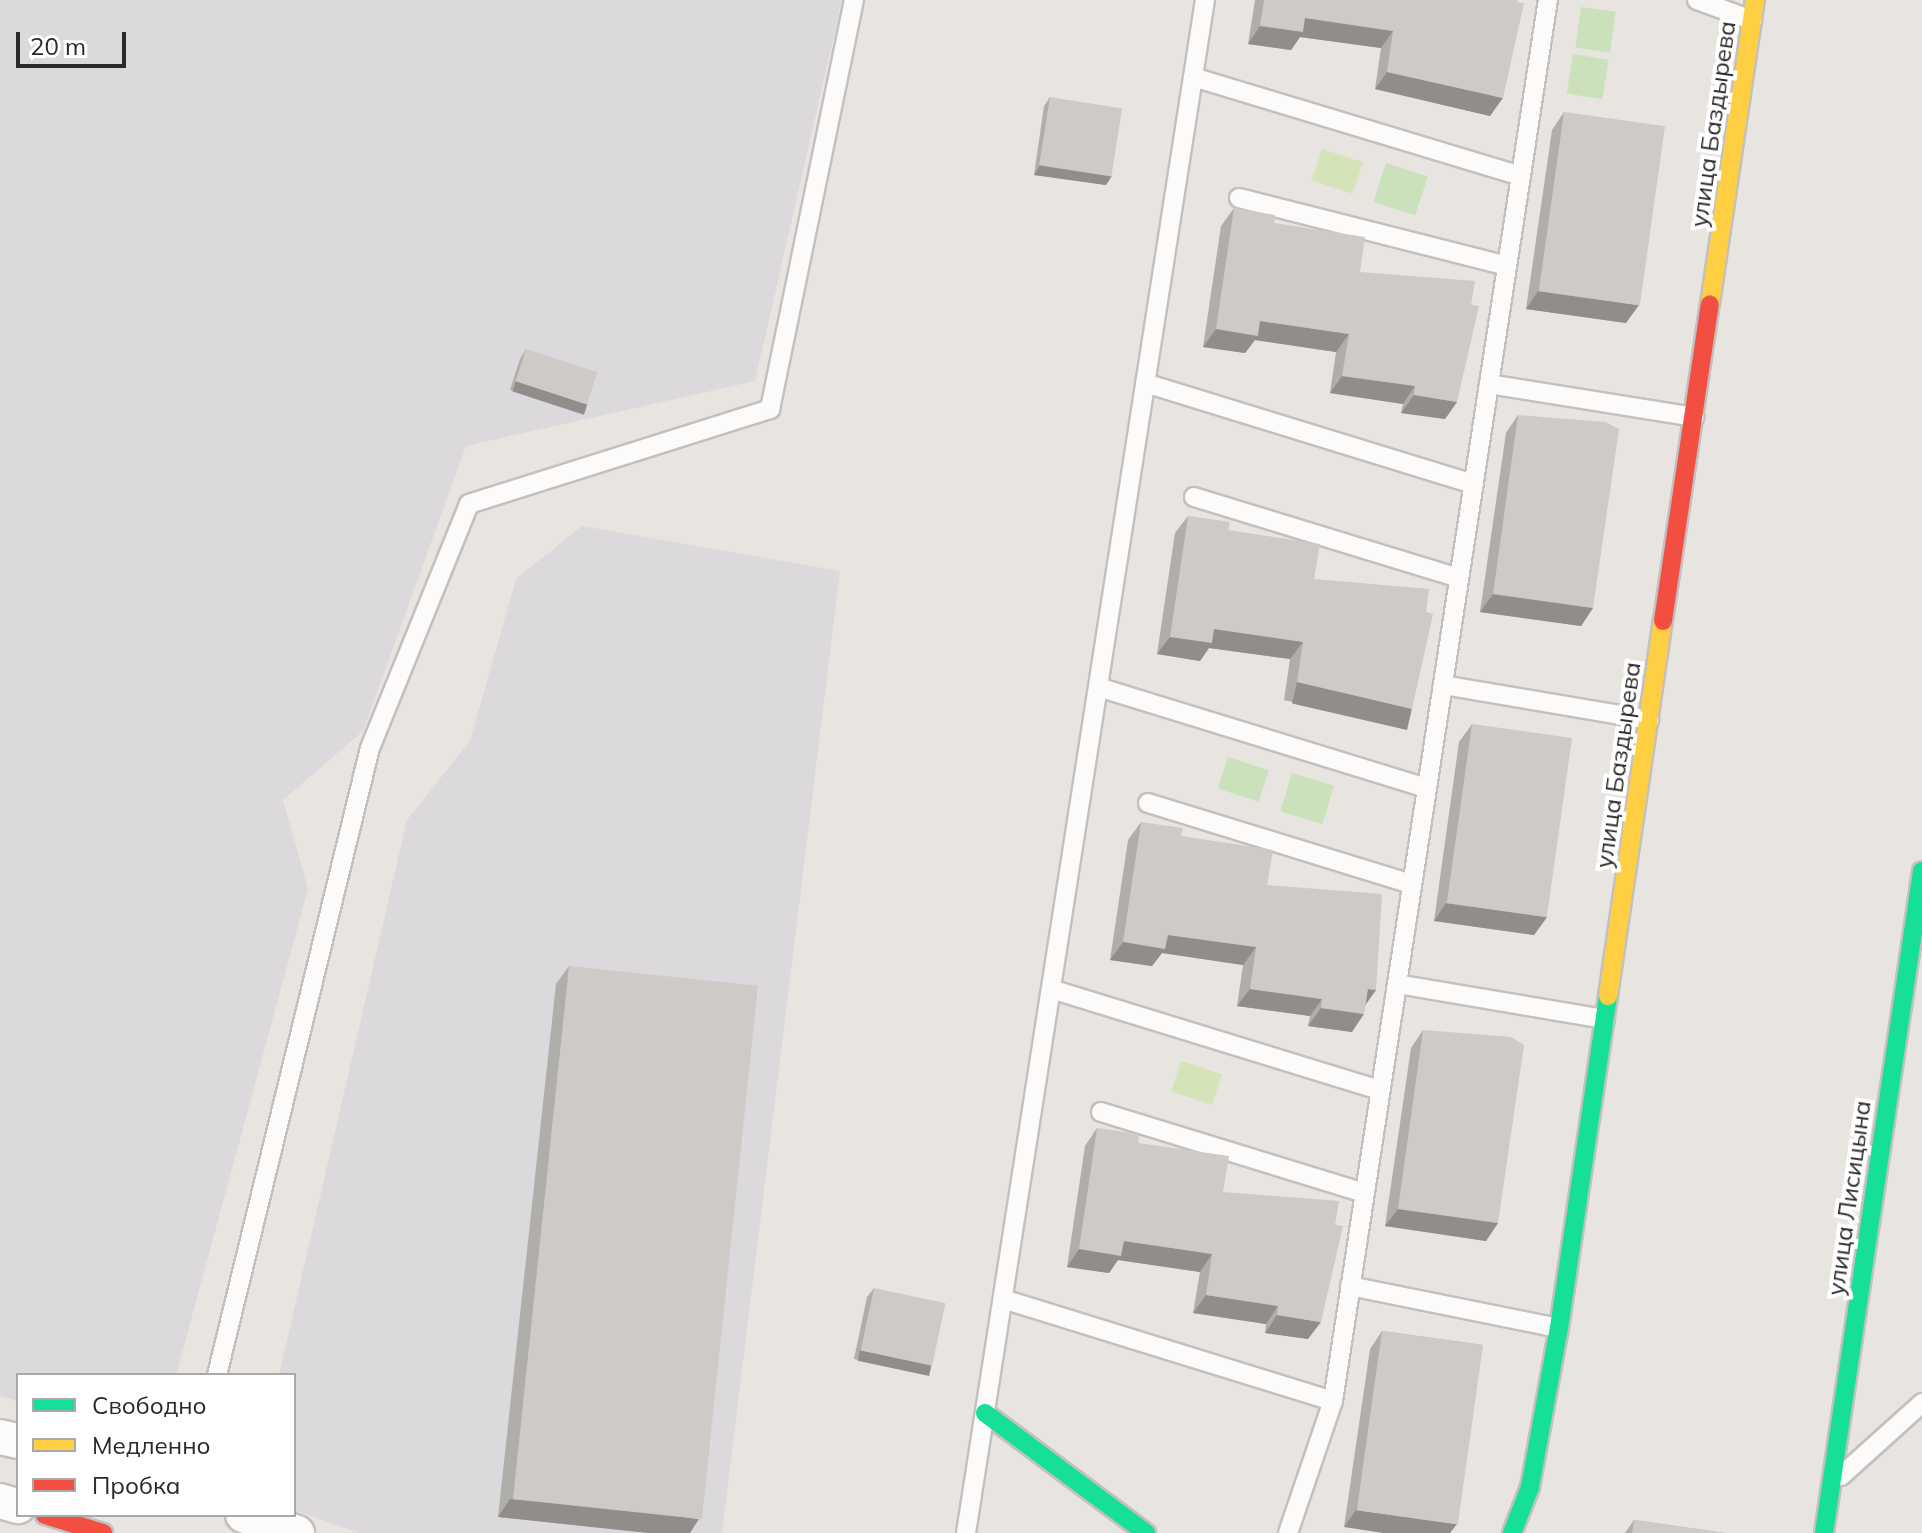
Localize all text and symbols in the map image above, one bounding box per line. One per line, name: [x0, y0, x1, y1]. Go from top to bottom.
scale bar: [20, 16, 130, 66]
street label: улица Баздырева: [1684, 19, 1742, 229]
text: 20 m: [30, 31, 86, 61]
street label: улица Баздырева: [1589, 660, 1647, 870]
street label: улица Лисицына: [1821, 1099, 1877, 1297]
legend: [16, 1373, 296, 1517]
text: Свободно: [92, 1390, 207, 1420]
text: Медленно: [92, 1430, 211, 1460]
text: Пробка: [92, 1470, 180, 1500]

